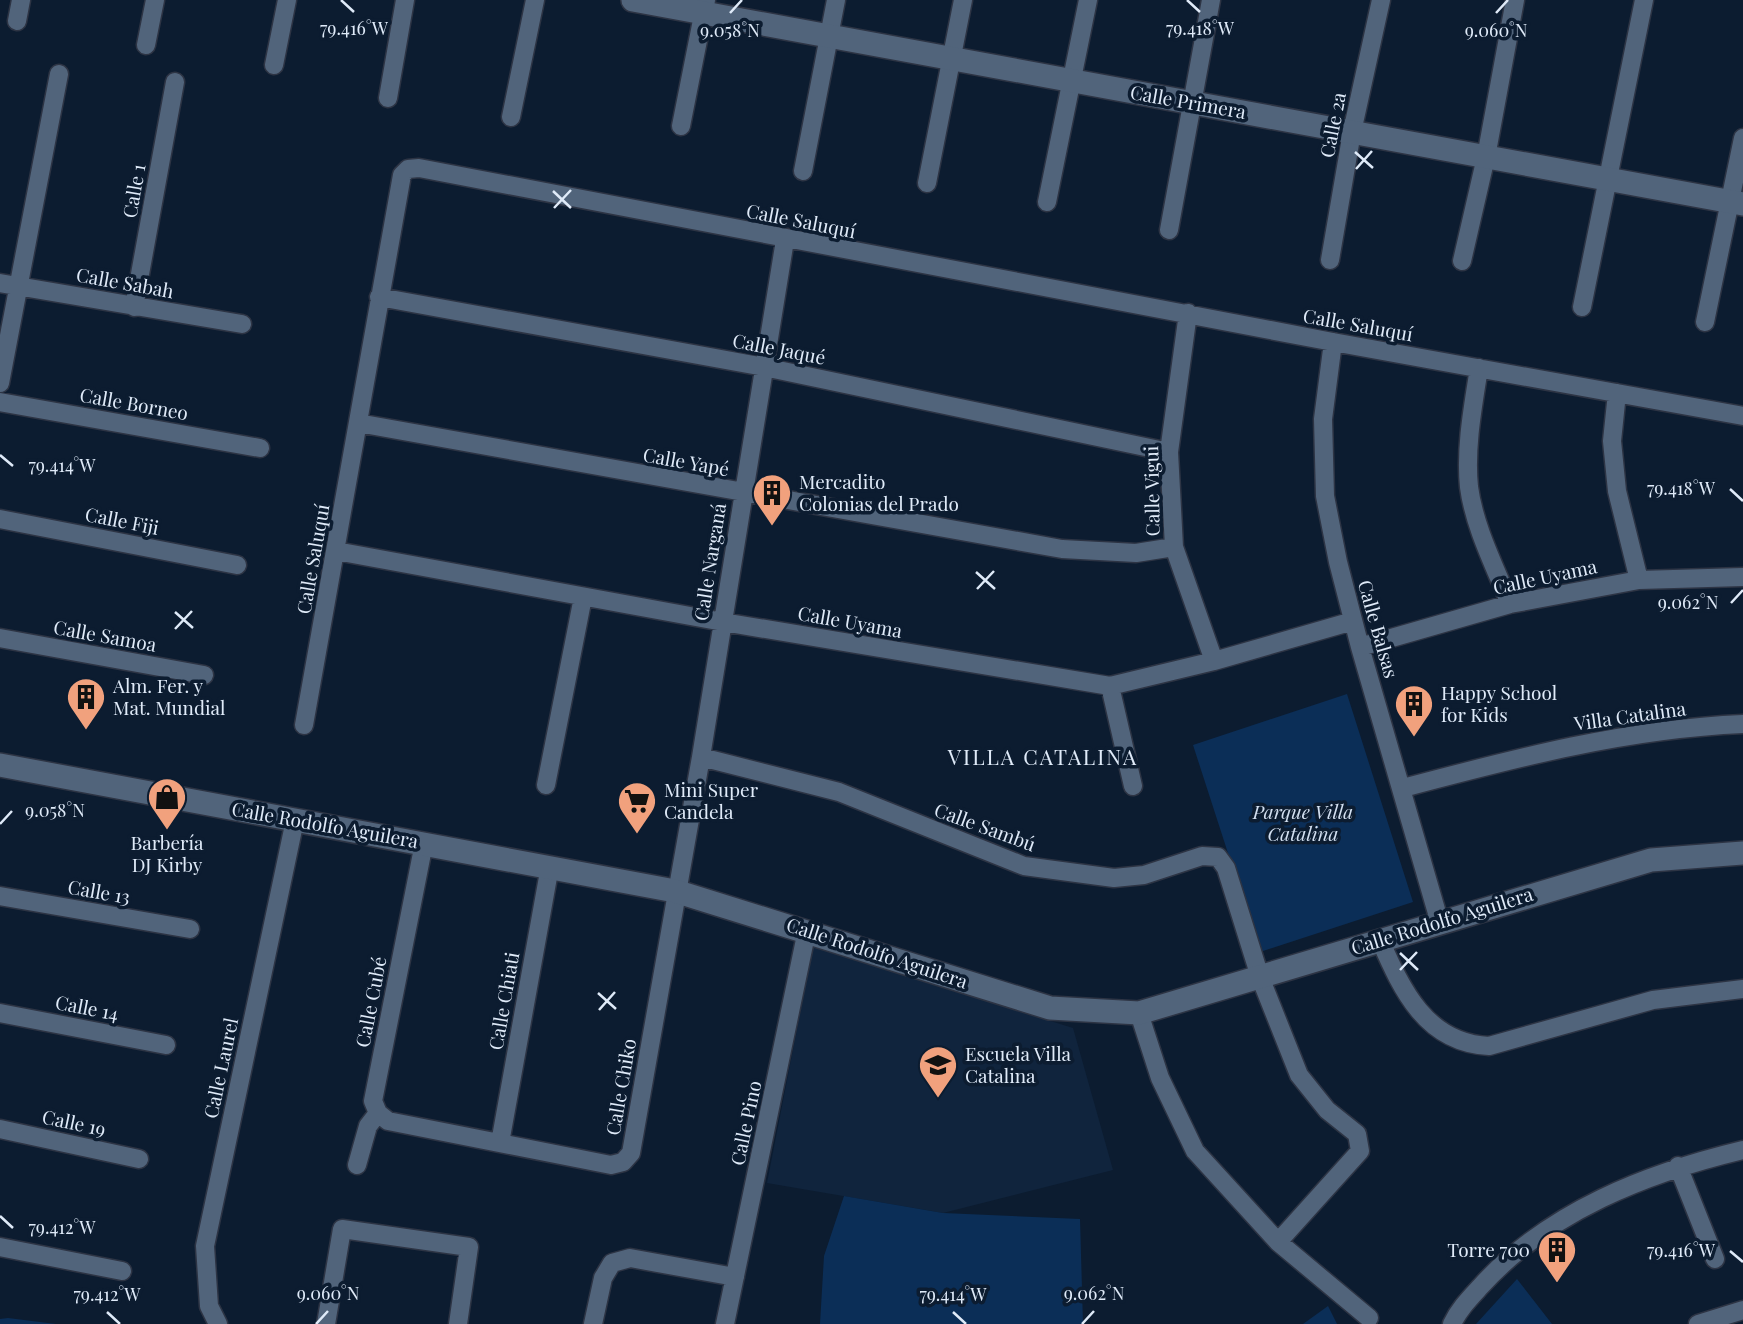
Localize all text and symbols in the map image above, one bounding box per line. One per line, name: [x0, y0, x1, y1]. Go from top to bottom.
text: 79.416°W: [320, 16, 389, 40]
text: 79.418°W: [1166, 16, 1235, 40]
text: 9.058°N: [700, 18, 760, 42]
text: 9.060°N: [1465, 18, 1528, 42]
street label: Calle Primera: [1128, 78, 1249, 124]
street label: Calle 2a: [1313, 89, 1351, 160]
street label: Calle 1: [115, 162, 151, 220]
street label: Calle Saluquí: [744, 197, 859, 243]
street label: Calle Sabah: [74, 261, 176, 303]
street label: Calle Saluquí: [1301, 302, 1416, 347]
street label: Calle Jaqué: [730, 326, 828, 370]
street label: Calle Borneo: [78, 381, 190, 425]
street label: Calle Yapé: [641, 441, 731, 481]
street label: Calle Vigui: [1137, 445, 1165, 537]
text: 79.414°W: [28, 453, 96, 477]
place label: Mercadito Colonias del Prado: [799, 468, 959, 516]
building icon: Mercadito Colonias del Prado: [751, 472, 793, 527]
text: 79.418°W: [1647, 476, 1716, 500]
street label: Calle Fiji: [83, 500, 162, 540]
street label: Calle Saluquí: [290, 501, 335, 616]
street label: Calle Narganá: [687, 501, 731, 622]
street label: Calle Uyama: [1490, 552, 1600, 600]
street label: Calle Balsas: [1353, 577, 1405, 681]
text: 9.062°N: [1658, 590, 1719, 614]
street label: Calle Uyama: [796, 599, 905, 643]
street label: Calle Samoa: [52, 613, 159, 657]
place label: Alm. Fer. y Mat. Mundial: [112, 672, 226, 720]
building icon: Alm. Fer. y Mat. Mundial: [65, 676, 107, 731]
place label: Happy School for Kids: [1441, 679, 1558, 727]
building icon: Happy School for Kids: [1393, 683, 1435, 738]
street label: Villa Catalina: [1571, 694, 1688, 736]
district label: VILLA CATALINA: [947, 742, 1138, 770]
shop icon: Barbería DJ Kirby: [146, 776, 188, 831]
place label: Mini Super Candela: [664, 776, 759, 824]
supermarket icon: Mini Super Candela: [616, 780, 658, 835]
street label: Calle Rodolfo Aguilera: [230, 795, 421, 853]
street label: Calle Sambú: [931, 796, 1040, 856]
text: 9.058°N: [25, 798, 85, 822]
park label: Parque Villa Catalina: [1252, 798, 1353, 846]
place label: Barbería DJ Kirby: [130, 829, 204, 877]
street label: Calle 13: [66, 873, 132, 909]
street label: Calle Rodolfo Aguilera: [1348, 880, 1536, 960]
street label: Calle Rodolfo Aguilera: [783, 911, 972, 994]
street label: Calle Chiati: [482, 949, 524, 1052]
street label: Calle Cubé: [348, 954, 392, 1049]
street label: Calle 14: [53, 988, 121, 1026]
street label: Calle Laurel: [197, 1014, 243, 1121]
street label: Calle Chiko: [599, 1036, 641, 1137]
place label: Escuela Villa Catalina: [965, 1040, 1072, 1088]
school or university icon: Escuela Villa Catalina: [917, 1044, 959, 1099]
street label: Calle Pino: [723, 1078, 767, 1168]
street label: Calle 19: [40, 1103, 108, 1141]
text: 79.412°W: [28, 1215, 96, 1239]
building icon: Torre 700: [1536, 1229, 1578, 1284]
place label: Torre 700: [1447, 1236, 1530, 1262]
text: 79.416°W: [1647, 1238, 1716, 1262]
text: 9.060°N: [297, 1281, 360, 1305]
text: 9.062°N: [1064, 1281, 1125, 1305]
text: 79.412°W: [73, 1282, 141, 1306]
text: 79.414°W: [919, 1282, 987, 1306]

